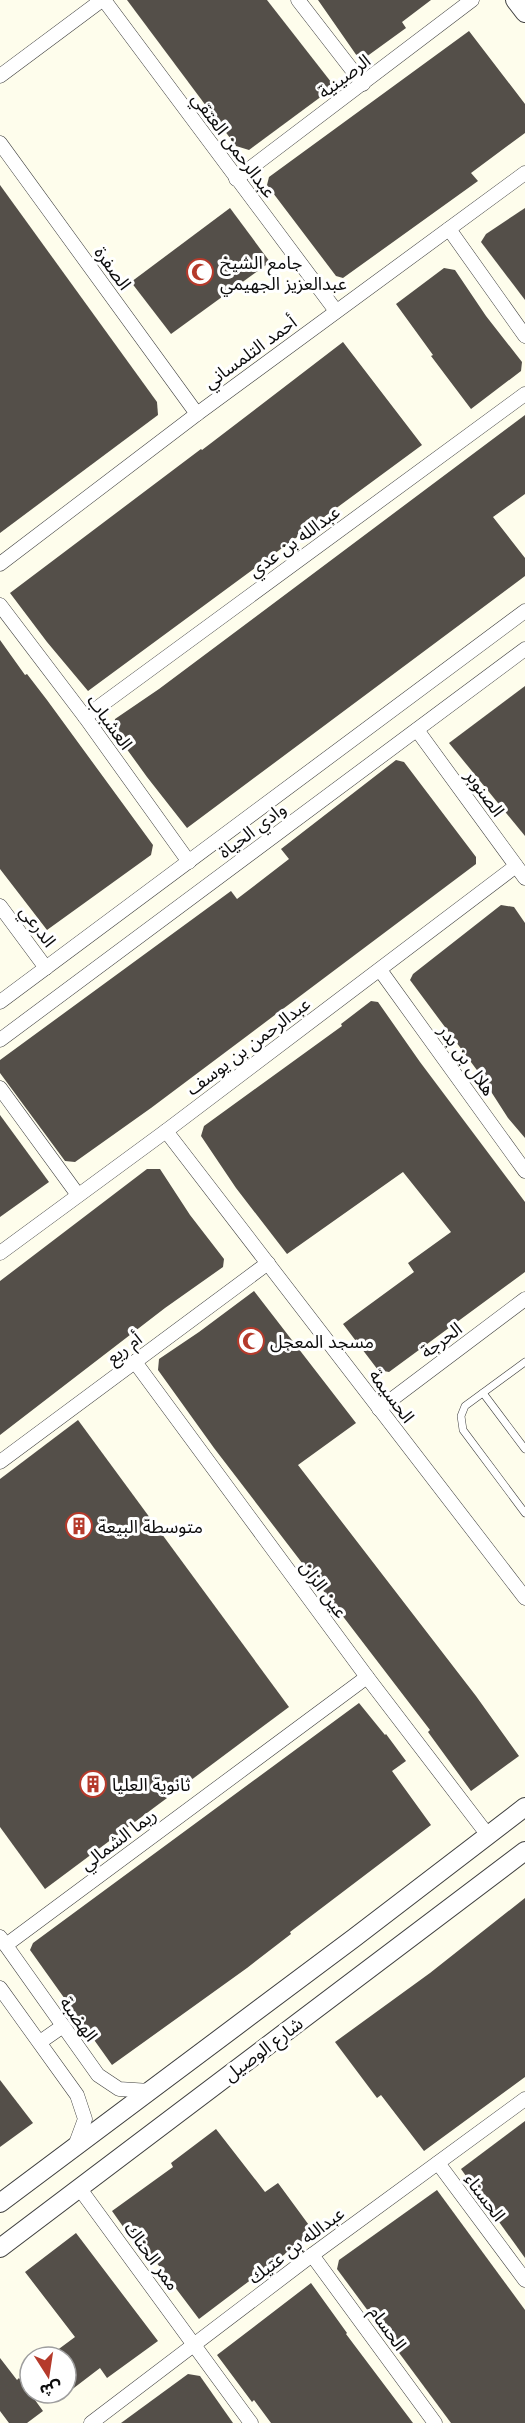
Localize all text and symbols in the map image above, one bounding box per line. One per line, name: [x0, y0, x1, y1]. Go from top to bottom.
street label: الرصينية: [313, 49, 375, 103]
street label: عبدالرحمن العتقي: [185, 88, 281, 204]
street label: الصفرة: [89, 242, 137, 294]
place label: جامع الشيخ عبدالعزيز الجهيمي: [220, 251, 347, 297]
mosque icon: جامع الشيخ عبدالعزيز الجهيمي: [185, 257, 215, 287]
street label: أحمد التلمساني: [199, 310, 302, 395]
street label: عبدالله بن عدي: [244, 500, 346, 584]
street label: العشباب: [82, 690, 138, 754]
street label: الصنوبر: [460, 764, 510, 821]
street label: وادي الحياة: [214, 797, 292, 865]
street label: الدرعي: [13, 900, 61, 953]
street label: عبدالرحمن بن يوسف: [181, 992, 315, 1100]
street label: هلال بن بدر: [433, 1019, 500, 1100]
street label: الحرجة: [416, 1317, 466, 1363]
mosque icon: مسجد المعجل: [236, 1326, 266, 1356]
street label: أم ريع: [102, 1327, 148, 1371]
place label: مسجد المعجل: [270, 1330, 374, 1353]
street label: الحسيمة: [364, 1364, 420, 1428]
building icon: متوسطة البيعة: [64, 1511, 94, 1541]
place label: متوسطة البيعة: [98, 1515, 203, 1538]
street label: عين الزان: [295, 1556, 353, 1622]
building icon: ثانوية العليا: [78, 1769, 108, 1799]
place label: ثانوية العليا: [112, 1773, 191, 1796]
street label: ريما الشمالي: [75, 1803, 162, 1877]
street label: الهضبة: [55, 1992, 103, 2046]
street label: شارع الوصيل: [219, 2012, 309, 2089]
street label: الحسناء: [459, 2168, 511, 2226]
street label: عبدالله بن عتيك: [243, 2201, 349, 2289]
street label: ممر الحناك: [119, 2217, 185, 2295]
street label: الحسام: [362, 2301, 412, 2357]
north arrow: [18, 2345, 78, 2405]
text: ش: [38, 2378, 64, 2402]

